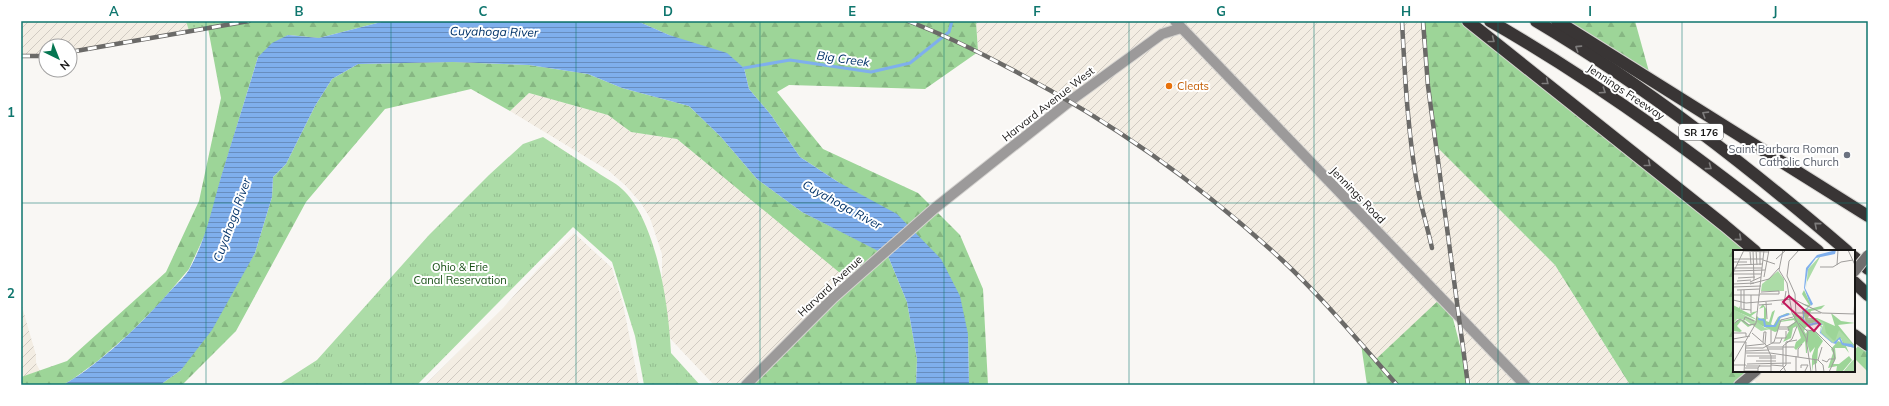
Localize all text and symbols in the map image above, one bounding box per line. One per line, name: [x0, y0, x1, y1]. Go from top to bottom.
text: A: [109, 3, 119, 19]
text: B: [295, 3, 304, 19]
text: C: [479, 3, 488, 19]
text: D: [663, 3, 673, 19]
text: E: [848, 3, 856, 19]
text: F: [1033, 3, 1041, 19]
text: G: [1216, 3, 1226, 19]
text: H: [1401, 3, 1411, 19]
text: I: [1588, 3, 1592, 19]
text: J: [1773, 3, 1777, 19]
water label: Cuyahoga River: [450, 23, 539, 40]
one-way arrow: [1488, 35, 1495, 42]
north arrow: [38, 38, 78, 78]
one-way arrow: [1575, 45, 1582, 53]
water label: Big Creek: [816, 47, 871, 70]
text: N: [57, 57, 73, 73]
street label: Jennings Freeway: [1585, 61, 1667, 123]
street label: Harvard Avenue West: [999, 64, 1097, 144]
one-way arrow: [1542, 78, 1549, 85]
place label: Cleats: [1177, 79, 1209, 93]
marker: Cleats: [1164, 81, 1174, 91]
one-way arrow: [1599, 86, 1606, 94]
text: 1: [7, 104, 15, 120]
one-way arrow: [1702, 111, 1709, 118]
road number: SR 176: [1679, 124, 1723, 140]
place label: Saint Barbara Roman Catholic Church: [1729, 142, 1839, 169]
marker: Saint Barbara Roman Catholic Church: [1842, 150, 1852, 160]
one-way arrow: [1643, 159, 1650, 166]
one-way arrow: [1705, 162, 1712, 170]
street label: Jennings Road: [1327, 164, 1389, 226]
water label: Cuyahoga River: [209, 175, 254, 264]
water label: Cuyahoga River: [800, 177, 885, 233]
one-way arrow: [1815, 223, 1822, 230]
one-way arrow: [1735, 233, 1742, 240]
inset map: [1733, 250, 1855, 372]
street label: Harvard Avenue: [795, 252, 865, 320]
park label: Ohio & Erie Canal Reservation: [413, 260, 507, 287]
text: 2: [7, 285, 15, 301]

